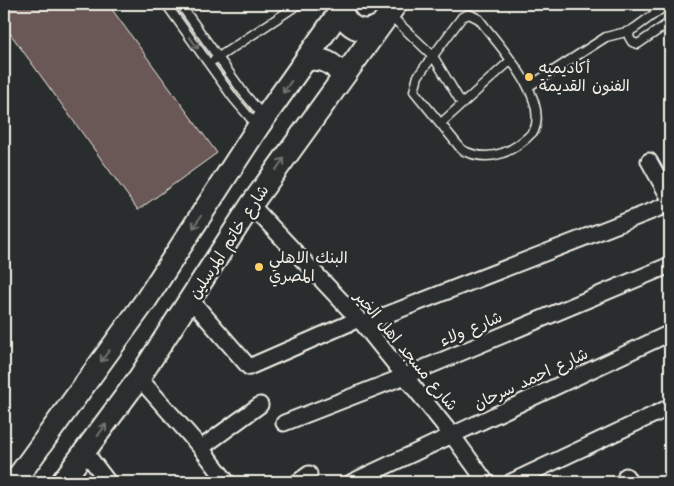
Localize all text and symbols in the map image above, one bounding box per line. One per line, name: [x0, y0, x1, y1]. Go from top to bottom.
one-way arrow: [189, 36, 199, 50]
place label: أكاديميه الفنون القديمة: [539, 57, 630, 97]
marker: أكاديميه الفنون القديمة: [523, 71, 535, 83]
one-way arrow: [282, 80, 292, 94]
one-way arrow: [275, 157, 285, 171]
street label: شارع خاتم المرسلين: [184, 181, 275, 304]
one-way arrow: [192, 215, 202, 229]
place label: البنك الاهلي المصري: [269, 247, 348, 287]
marker: البنك الاهلي المصري: [253, 261, 265, 273]
street label: شارع مسجد اهل الخير: [348, 285, 463, 416]
street label: شارع ولاء: [436, 306, 506, 352]
street label: شارع احمد سرحان: [470, 343, 592, 415]
one-way arrow: [100, 349, 111, 362]
one-way arrow: [97, 423, 108, 437]

